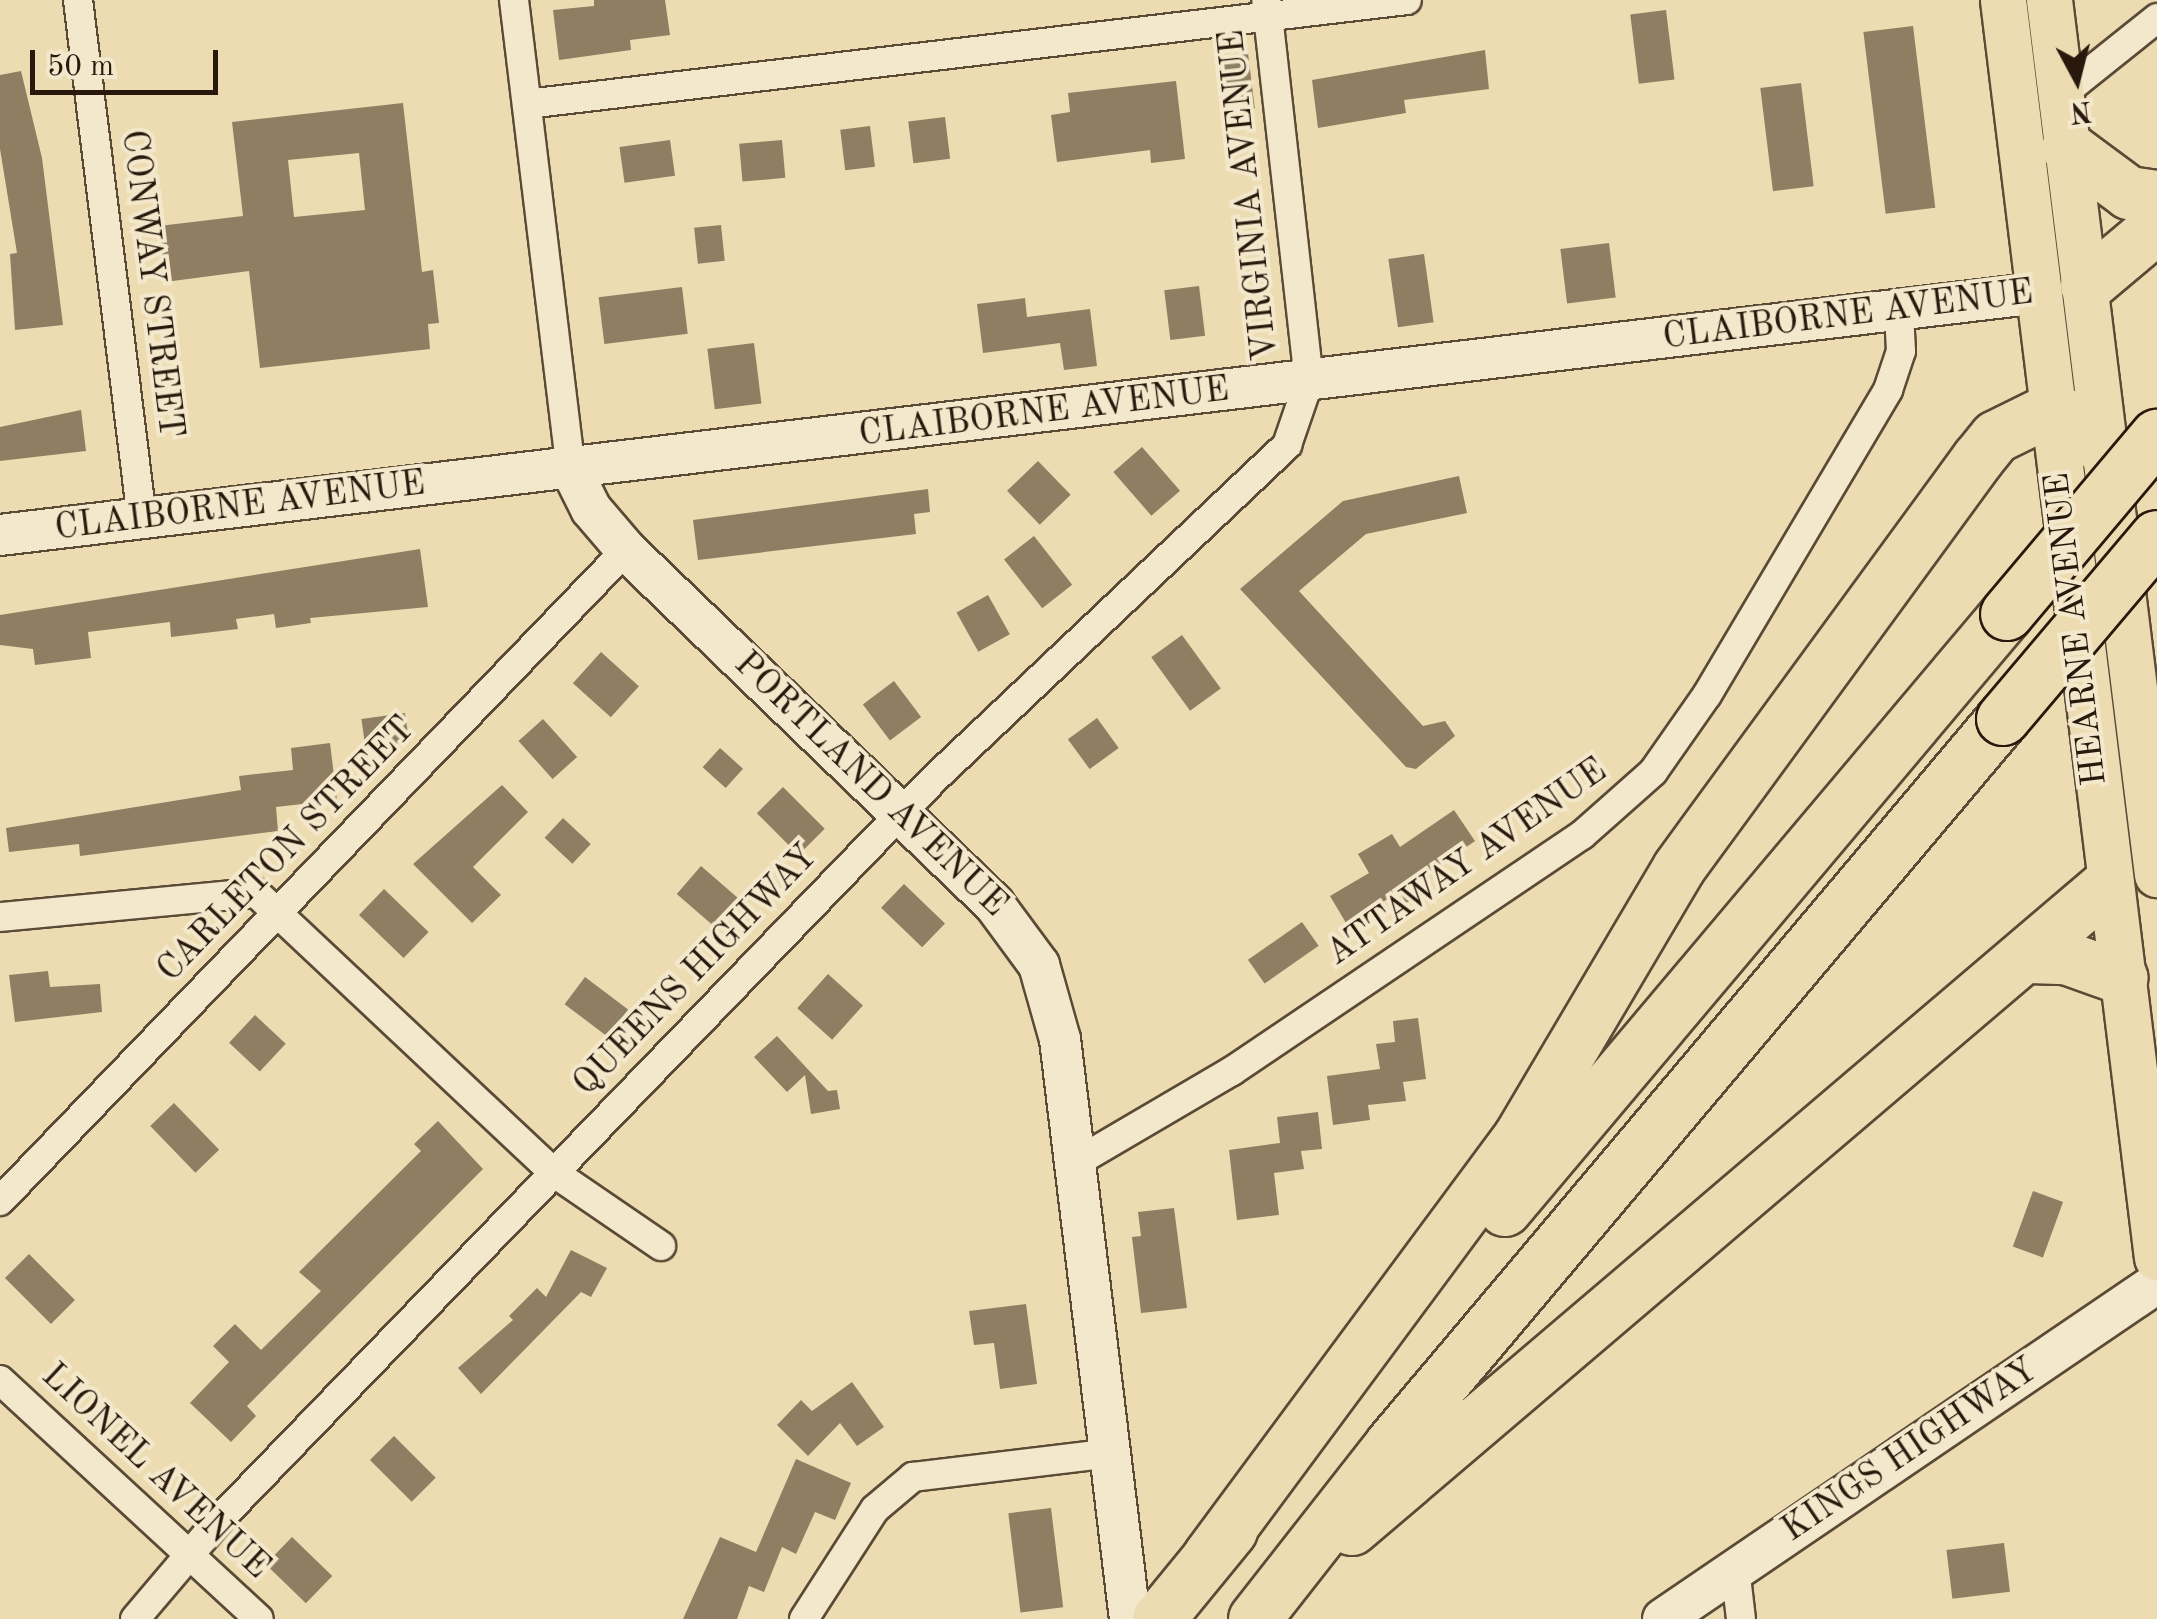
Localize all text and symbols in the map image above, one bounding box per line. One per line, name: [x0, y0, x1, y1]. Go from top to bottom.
street label: VIRGINIA AVENUE: [1212, 27, 1288, 363]
scale bar: [35, 30, 222, 92]
north arrow: [2027, 30, 2127, 130]
text: 50 m: [47, 52, 114, 82]
text: N: [2068, 95, 2093, 125]
street label: CONWAY STREET: [111, 128, 191, 440]
street label: CLAIBORNE AVENUE: [1661, 272, 2035, 360]
street label: CLAIBORNE AVENUE: [857, 369, 1231, 457]
street label: CLAIBORNE AVENUE: [53, 463, 427, 551]
street label: HEARNE AVENUE: [2037, 470, 2117, 788]
street label: PORTLAND AVENUE: [725, 644, 1015, 926]
street label: CARLETON STREET: [150, 709, 424, 991]
street label: ATTAWAY AVENUE: [1319, 750, 1615, 976]
street label: QUEENS HIGHWAY: [565, 837, 827, 1105]
street label: KINGS HIGHWAY: [1775, 1350, 2045, 1552]
street label: LIONEL AVENUE: [32, 1355, 278, 1589]

